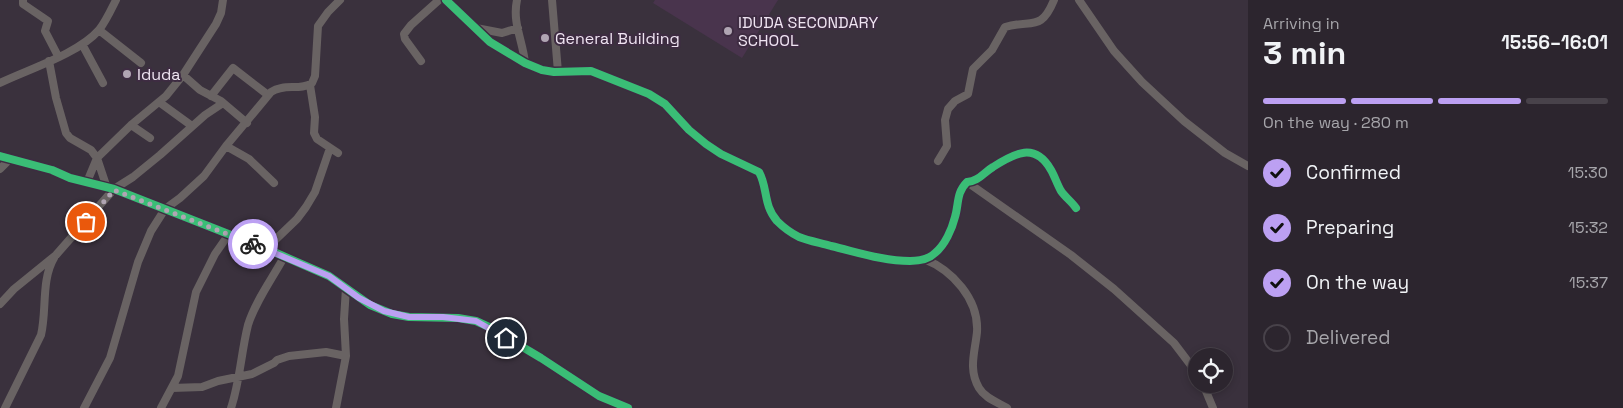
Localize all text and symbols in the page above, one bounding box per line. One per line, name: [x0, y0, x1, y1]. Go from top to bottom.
place label: IDUDA SECONDARY SCHOOL: [738, 12, 878, 51]
text: Arriving in: [1263, 13, 1340, 34]
marker: IDUDA SECONDARY SCHOOL: [722, 25, 734, 37]
place label: General Building: [555, 28, 680, 49]
text: 15:56–16:01: [1501, 30, 1608, 55]
marker: General Building: [539, 32, 551, 44]
text: 3 min: [1263, 33, 1346, 73]
place label: Iduda: [137, 64, 181, 85]
marker: Iduda: [121, 68, 133, 80]
text: On the way · 280 m: [1263, 112, 1409, 133]
icon: check: [1263, 159, 1291, 187]
text: Confirmed: [1306, 160, 1401, 185]
text: 15:30: [1568, 162, 1608, 183]
pin: [65, 201, 107, 243]
icon: bag: [72, 208, 100, 236]
icon: check: [1263, 214, 1291, 242]
text: Preparing: [1306, 215, 1394, 240]
text: 15:32: [1568, 217, 1608, 238]
courier: [228, 219, 278, 269]
icon: bike: [239, 230, 267, 258]
icon: check: [1263, 269, 1291, 297]
text: On the way: [1306, 270, 1409, 295]
text: 15:37: [1569, 272, 1608, 293]
pin: [485, 317, 527, 359]
icon: home: [492, 324, 520, 352]
text: Delivered: [1306, 325, 1391, 350]
map controls: [1188, 348, 1233, 393]
button: locate: [1188, 348, 1233, 393]

